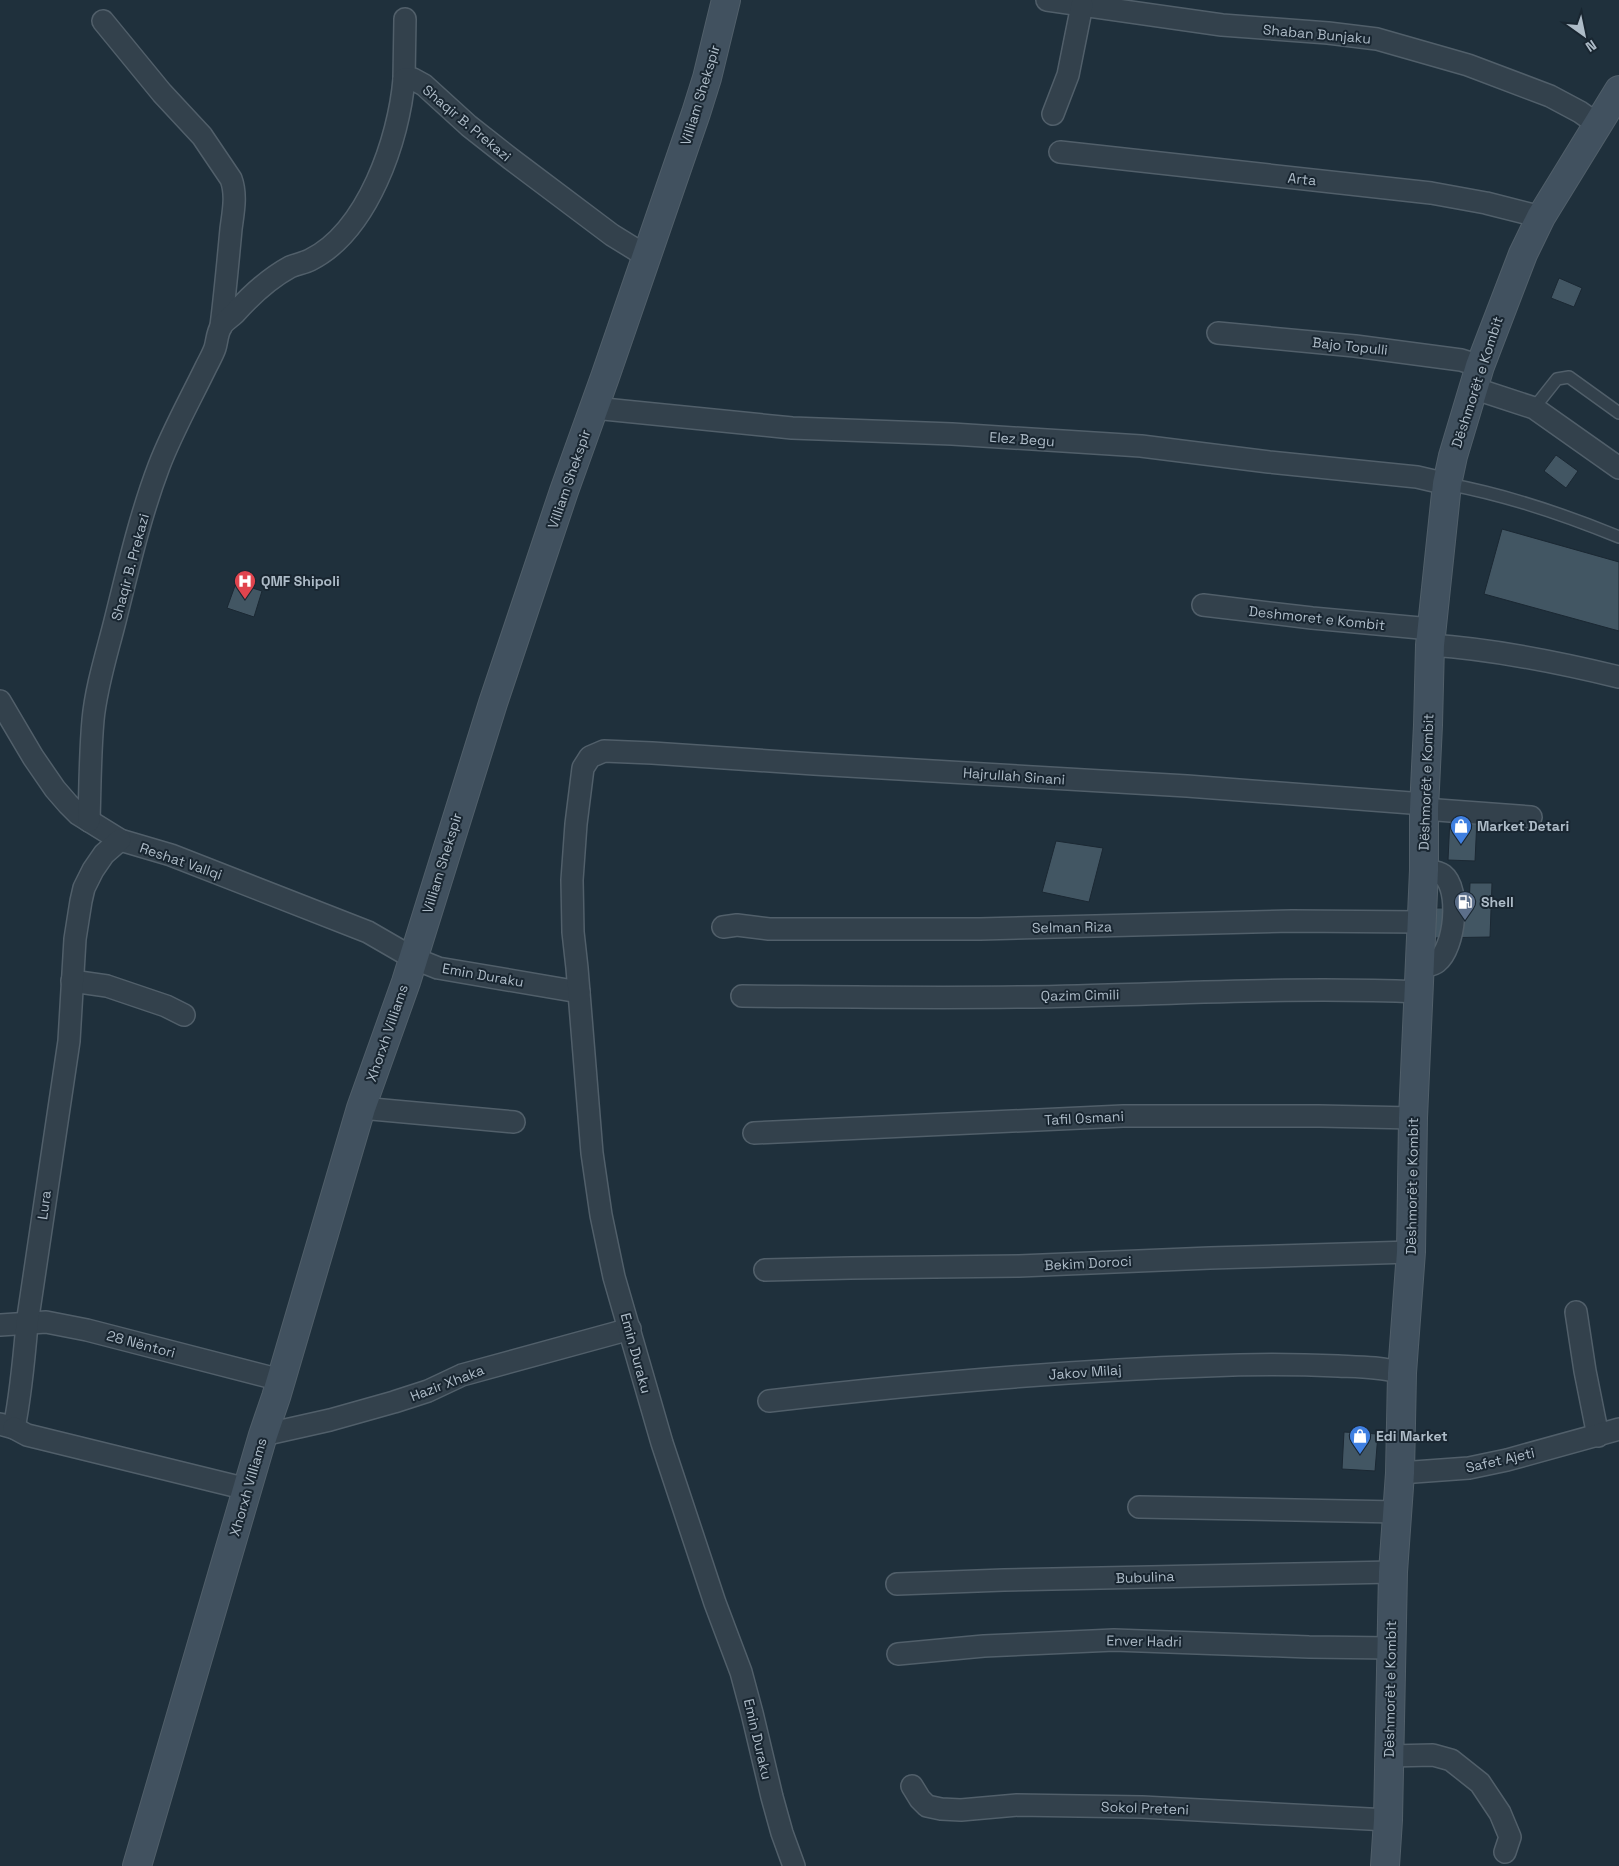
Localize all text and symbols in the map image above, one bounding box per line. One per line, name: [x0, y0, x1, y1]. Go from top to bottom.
north arrow: [1559, 10, 1609, 60]
street label: Shaban Bunjaku: [1262, 20, 1372, 48]
text: N: [1582, 36, 1600, 56]
street label: Villiam Shekspir: [676, 43, 724, 147]
street label: Shaqir B. Prekazi: [419, 81, 515, 165]
street label: Arta: [1287, 169, 1317, 189]
street label: Dëshmorët e Kombit: [1447, 314, 1507, 450]
street label: Bajo Topulli: [1311, 333, 1389, 359]
street label: Villiam Shekspir: [544, 427, 594, 531]
street label: Elez Begu: [989, 428, 1055, 450]
street label: Shaqir B. Prekazi: [107, 511, 153, 623]
hospital icon: QMF Shipoli: [233, 569, 257, 600]
place label: QMF Shipoli: [261, 572, 340, 590]
street label: Deshmoret e Kombit: [1248, 602, 1386, 634]
street label: Dëshmorët e Kombit: [1415, 713, 1437, 851]
street label: Hajrullah Sinani: [962, 763, 1066, 789]
street label: Villiam Shekspir: [418, 811, 466, 915]
shop icon: Market Detari: [1449, 814, 1473, 845]
place label: Market Detari: [1477, 817, 1569, 835]
street label: Reshat Vallqi: [137, 838, 225, 884]
fuel station icon: Shell: [1453, 890, 1477, 921]
place label: Shell: [1481, 893, 1514, 911]
street label: Selman Riza: [1032, 917, 1112, 937]
street label: Emin Duraku: [441, 959, 525, 991]
street label: Xhorxh Villiams: [362, 982, 412, 1084]
street label: Qazim Cimili: [1041, 985, 1119, 1005]
street label: Tafil Osmani: [1044, 1107, 1124, 1129]
street label: Dëshmorët e Kombit: [1402, 1117, 1422, 1255]
street label: Lura: [33, 1189, 55, 1221]
street label: Bekim Doroci: [1044, 1252, 1132, 1274]
street label: Emin Duraku: [617, 1311, 655, 1395]
street label: 28 Nëntori: [105, 1326, 177, 1362]
street label: Jakov Milaj: [1048, 1360, 1122, 1384]
street label: Hazir Xhaka: [407, 1361, 487, 1405]
shop icon: Edi Market: [1348, 1424, 1372, 1455]
place label: Edi Market: [1376, 1427, 1448, 1445]
street label: Xhorxh Villiams: [225, 1436, 271, 1538]
street label: Safet Ajeti: [1464, 1443, 1536, 1477]
street label: Bubulina: [1115, 1567, 1175, 1587]
street label: Dëshmorët e Kombit: [1380, 1620, 1400, 1758]
street label: Enver Hadri: [1106, 1631, 1182, 1651]
street label: Emin Duraku: [740, 1697, 776, 1781]
street label: Sokol Preteni: [1101, 1797, 1189, 1819]

